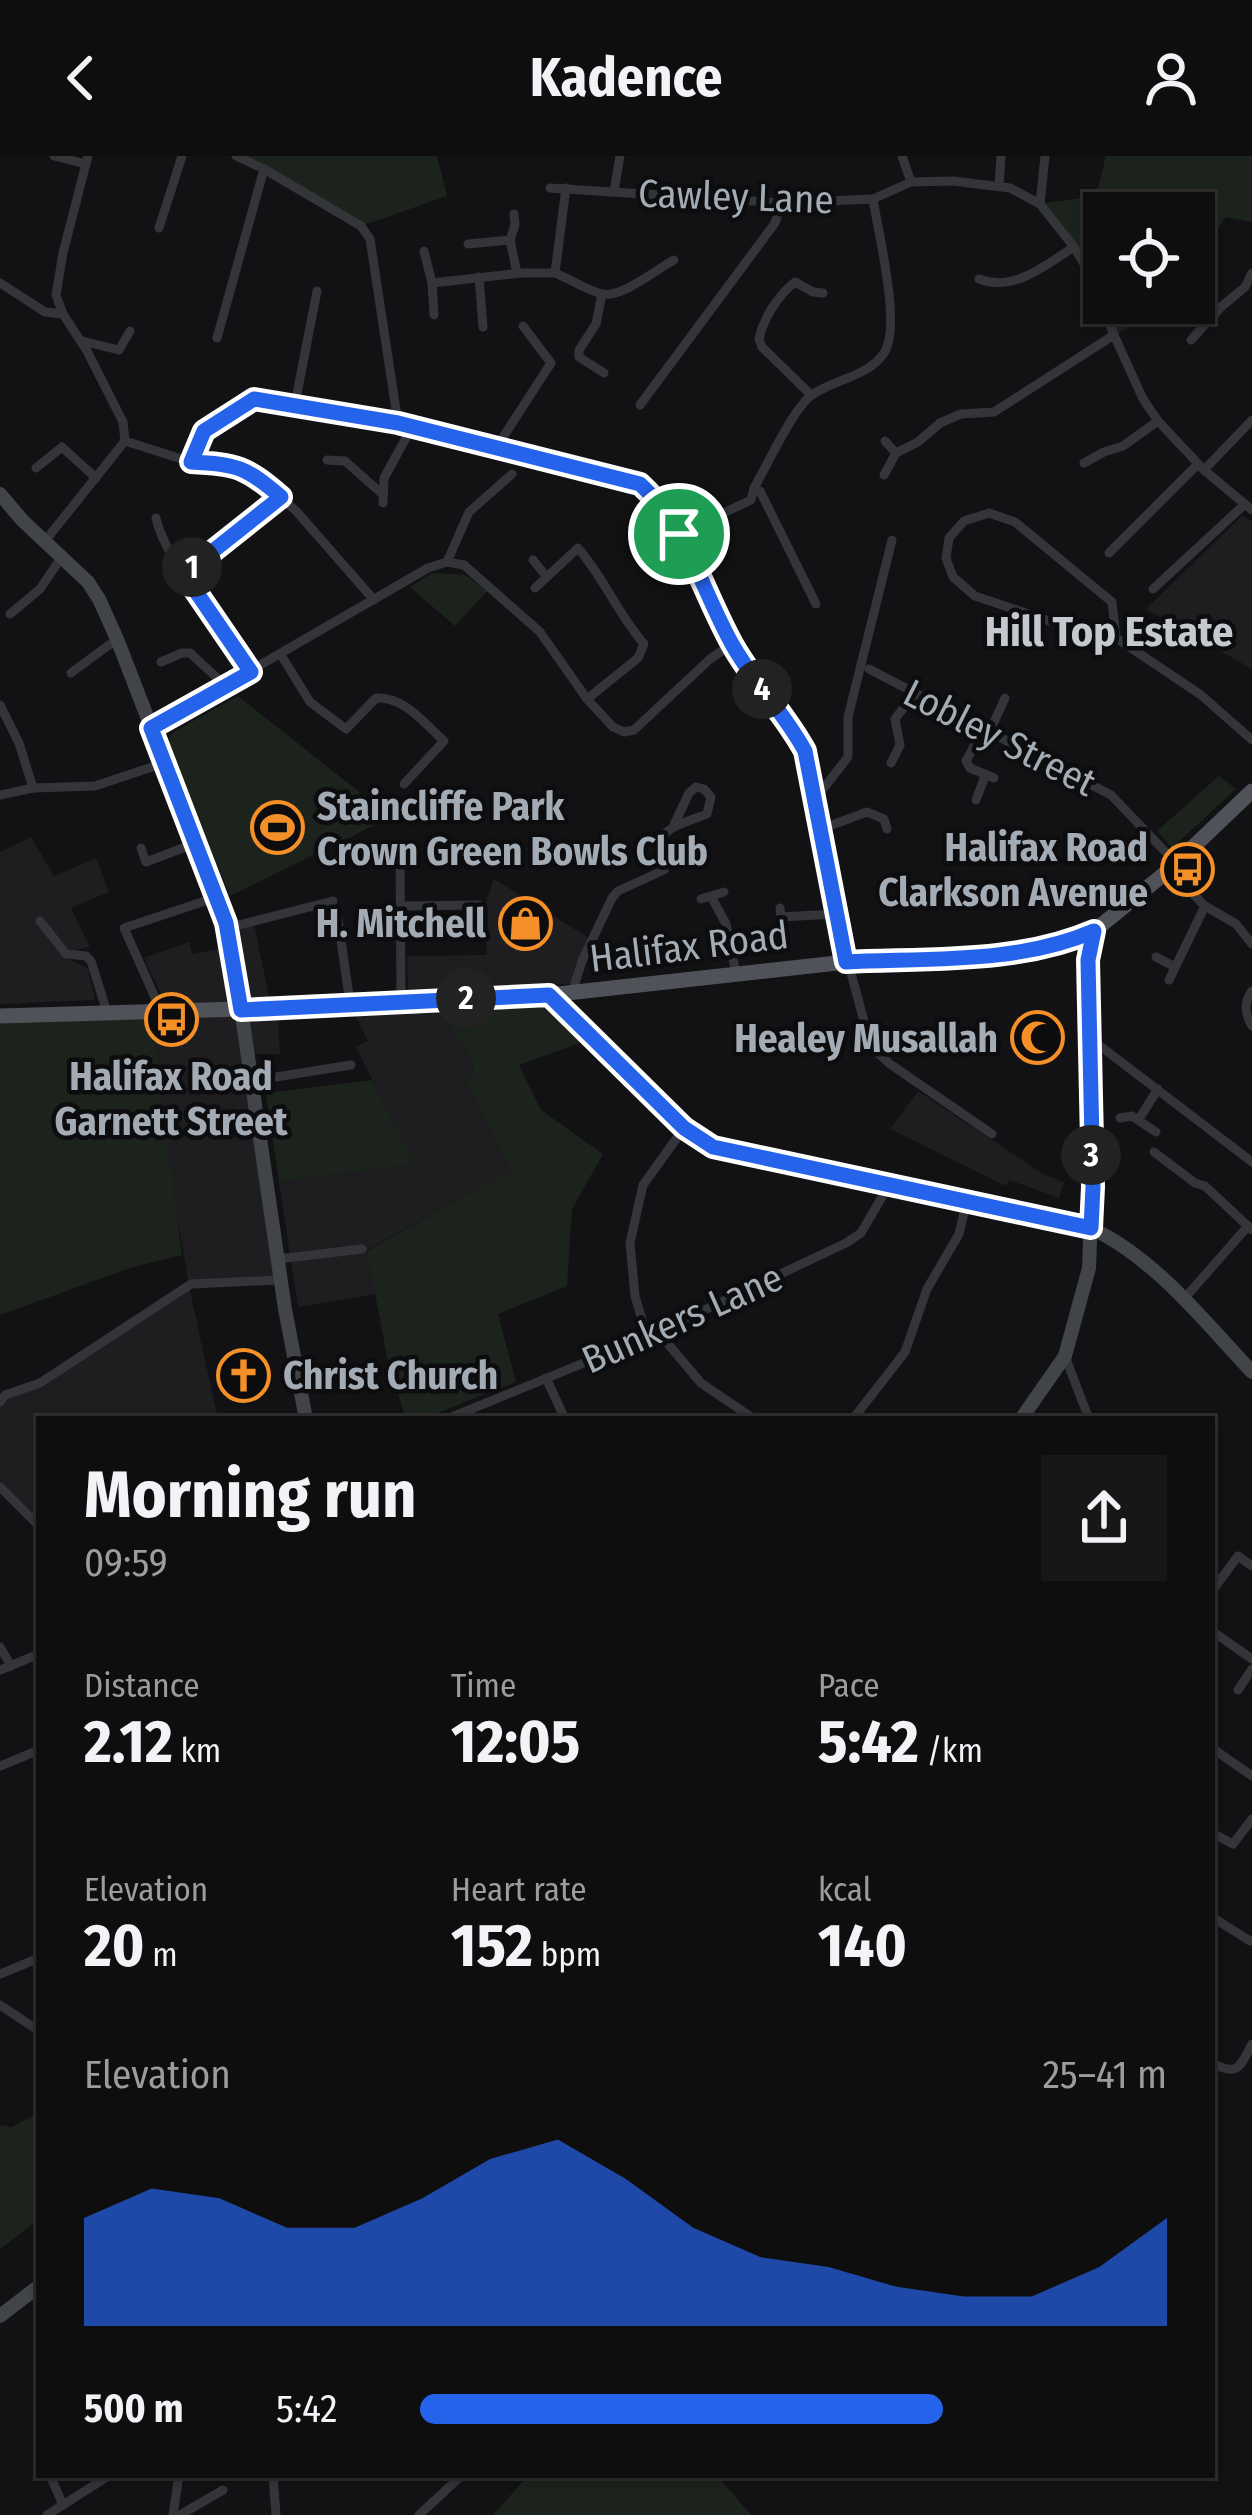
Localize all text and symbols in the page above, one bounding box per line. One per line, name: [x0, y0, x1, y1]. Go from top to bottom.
icon: back: [48, 45, 114, 111]
icon: person: [1138, 45, 1204, 111]
text: Kadence: [530, 46, 722, 110]
street label: Cawley Lane: [637, 171, 835, 223]
map controls: [1083, 192, 1215, 324]
button: locate: [1083, 192, 1215, 324]
pin: [628, 483, 730, 585]
icon: arrive: [646, 501, 712, 567]
pin: 1: [162, 537, 222, 597]
text: 1: [185, 547, 199, 587]
district label: Hill Top Estate: [985, 607, 1233, 657]
pin: 4: [732, 659, 792, 719]
text: 4: [754, 669, 770, 709]
street label: Lobley Street: [896, 670, 1103, 806]
place label: Staincliffe Park Crown Green Bowls Club: [317, 784, 708, 875]
sports icon: Staincliffe Park Crown Green Bowls Club: [250, 800, 306, 856]
place label: Halifax Road Clarkson Avenue: [878, 825, 1148, 916]
bus stop icon: Halifax Road Clarkson Avenue: [1159, 841, 1215, 897]
shop icon: H. Mitchell: [497, 895, 553, 951]
place label: H. Mitchell: [316, 901, 486, 947]
street label: Halifax Road: [587, 912, 791, 982]
pin: 2: [436, 968, 496, 1028]
text: 2: [458, 978, 474, 1018]
bus stop icon: Halifax Road Garnett Street: [143, 991, 199, 1047]
mosque icon: Healey Musallah: [1009, 1010, 1065, 1066]
place label: Healey Musallah: [734, 1016, 998, 1062]
place label: Halifax Road Garnett Street: [55, 1054, 289, 1145]
pin: 3: [1061, 1125, 1121, 1185]
text: 3: [1083, 1135, 1099, 1175]
street label: Bunkers Lane: [575, 1254, 790, 1383]
church icon: Christ Church: [216, 1347, 272, 1403]
place label: Christ Church: [283, 1353, 498, 1399]
text: Morning run: [84, 1455, 417, 1534]
button: share: [1041, 1455, 1167, 1581]
text: 09:59: [84, 1540, 168, 1586]
text: Distance: [84, 1666, 200, 1706]
text: Time: [451, 1666, 516, 1706]
text: Pace: [818, 1666, 880, 1706]
text: 2.12: [84, 1706, 173, 1778]
text: 12:05: [451, 1706, 580, 1778]
text: 5:42: [818, 1706, 919, 1778]
text: km: [173, 1731, 221, 1771]
text: /km: [919, 1731, 983, 1771]
text: Elevation: [84, 1870, 208, 1910]
text: Heart rate: [451, 1870, 587, 1910]
text: kcal: [818, 1870, 871, 1910]
text: 20: [84, 1910, 145, 1982]
text: 152: [451, 1910, 533, 1982]
text: 140: [818, 1910, 907, 1982]
text: m: [145, 1935, 178, 1975]
text: bpm: [533, 1935, 601, 1975]
text: Elevation: [84, 2052, 231, 2098]
text: 25–41 m: [1043, 2052, 1167, 2098]
text: 500 m: [84, 2386, 184, 2432]
text: 5:42: [276, 2386, 338, 2432]

